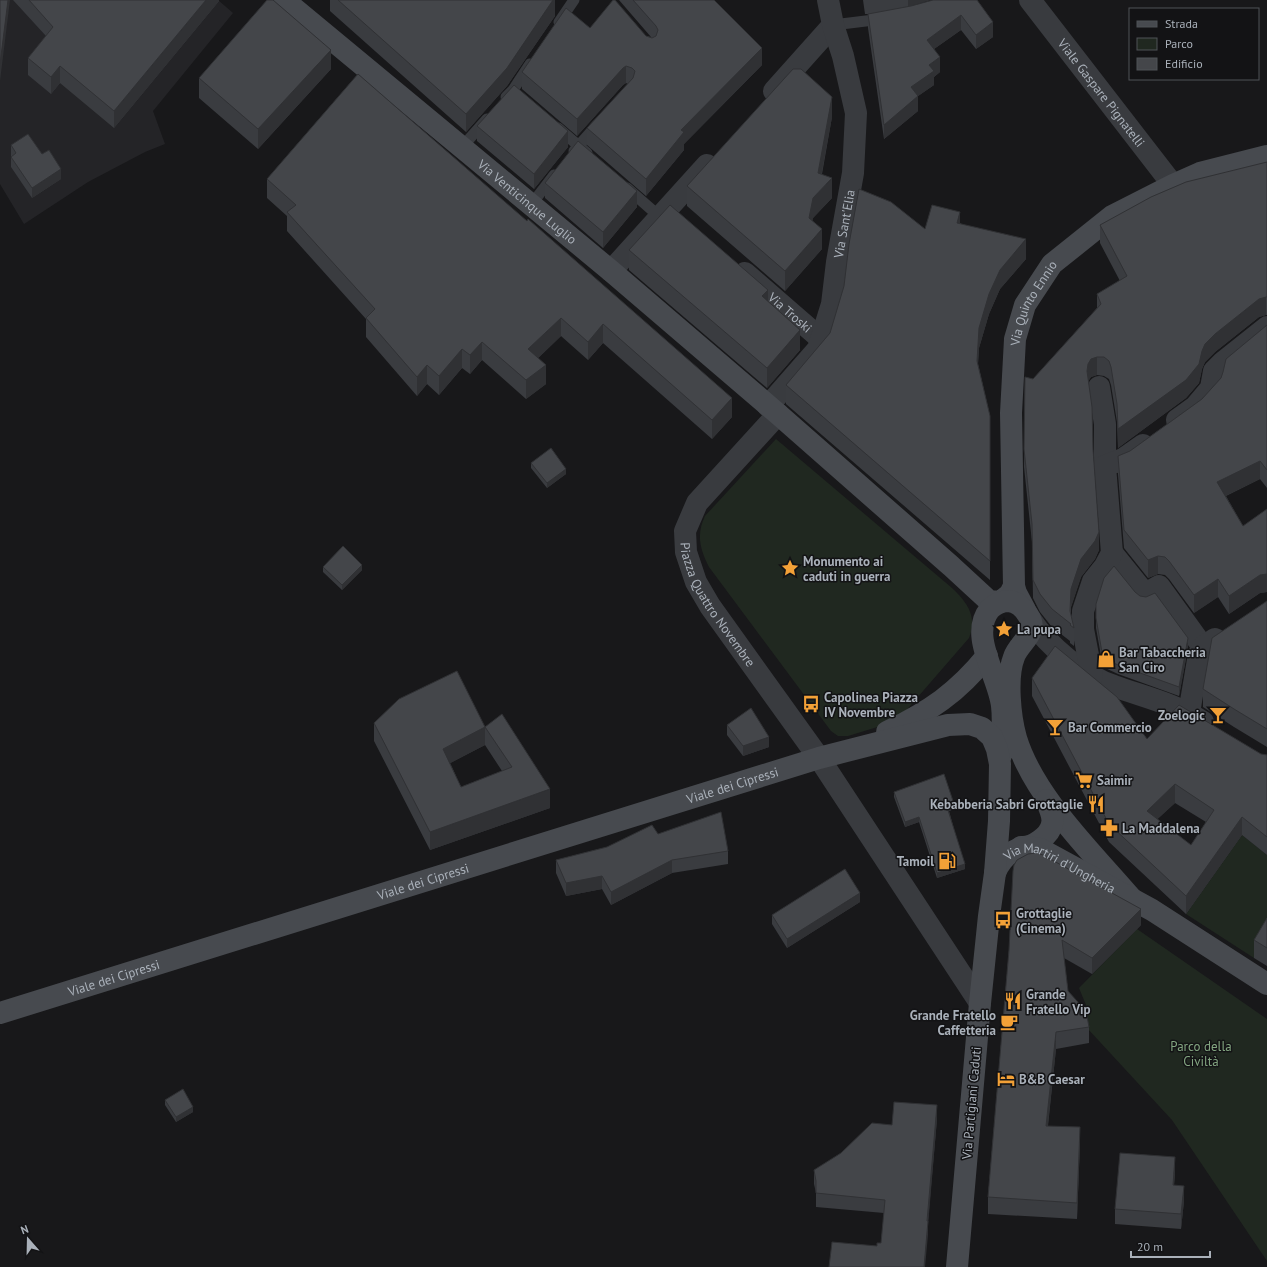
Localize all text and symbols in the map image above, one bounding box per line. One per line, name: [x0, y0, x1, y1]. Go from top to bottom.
legend: [1129, 8, 1259, 80]
text: Strada: [1165, 16, 1198, 31]
street label: Viale Gaspare Pignatelli: [1053, 35, 1148, 150]
text: Parco: [1165, 36, 1193, 51]
text: Edificio: [1165, 56, 1203, 71]
street label: Via Venticinque Luglio: [473, 155, 580, 248]
street label: Via Sant'Elia: [830, 188, 859, 261]
street label: Via Quinto Ennio: [1007, 257, 1061, 347]
street label: Via Troski: [764, 288, 816, 336]
street label: Piazza Quattro Novembre: [677, 542, 759, 670]
place label: Monumento ai caduti in guerra: [803, 553, 890, 585]
place icon: Monumento ai caduti in guerra: [780, 558, 800, 578]
place icon: La pupa: [994, 619, 1014, 639]
place label: La pupa: [1017, 621, 1061, 638]
place label: Bar Tabaccheria San Ciro: [1119, 644, 1206, 676]
shop icon: Bar Tabaccheria San Ciro: [1096, 649, 1116, 669]
place label: Capolinea Piazza IV Novembre: [824, 689, 918, 721]
bus stop icon: Capolinea Piazza IV Novembre: [801, 694, 821, 714]
bar icon: Zoelogic: [1208, 705, 1228, 725]
place label: Zoelogic: [1158, 707, 1205, 724]
bar icon: Bar Commercio: [1045, 717, 1065, 737]
place label: Bar Commercio: [1068, 719, 1152, 736]
street label: Viale dei Cipressi: [684, 763, 780, 808]
supermarket icon: Saimir: [1074, 770, 1094, 790]
place label: Saimir: [1097, 772, 1133, 789]
restaurant icon: Kebabberia Sabri Grottaglie: [1086, 794, 1106, 814]
place label: Kebabberia Sabri Grottaglie: [930, 796, 1083, 813]
pharmacy icon: La Maddalena: [1099, 818, 1119, 838]
place label: La Maddalena: [1122, 820, 1200, 837]
street label: Via Martiri d'Ungheria: [999, 840, 1118, 897]
fuel station icon: Tamoil: [937, 851, 957, 871]
place label: Tamoil: [897, 853, 934, 870]
street label: Viale dei Cipressi: [374, 860, 471, 904]
place label: Grottaglie (Cinema): [1016, 905, 1072, 937]
bus stop icon: Grottaglie (Cinema): [993, 910, 1013, 930]
street label: Viale dei Cipressi: [65, 956, 162, 1001]
place label: Grande Fratello Vip: [1026, 986, 1091, 1018]
restaurant icon: Grande Fratello Vip: [1003, 991, 1023, 1011]
place label: Grande Fratello Caffetteria: [910, 1007, 996, 1039]
cafe icon: Grande Fratello Caffetteria: [999, 1012, 1019, 1032]
park label: Parco della Civiltà: [1170, 1038, 1232, 1070]
street label: Via Partigiani Caduti: [958, 1046, 985, 1161]
hotel icon: B&B Caesar: [996, 1069, 1016, 1089]
place label: B&B Caesar: [1019, 1071, 1085, 1088]
north arrow: [8, 1219, 48, 1259]
text: N: [19, 1222, 30, 1237]
scale bar: [1131, 1233, 1210, 1259]
text: 20 m: [1137, 1239, 1163, 1254]

